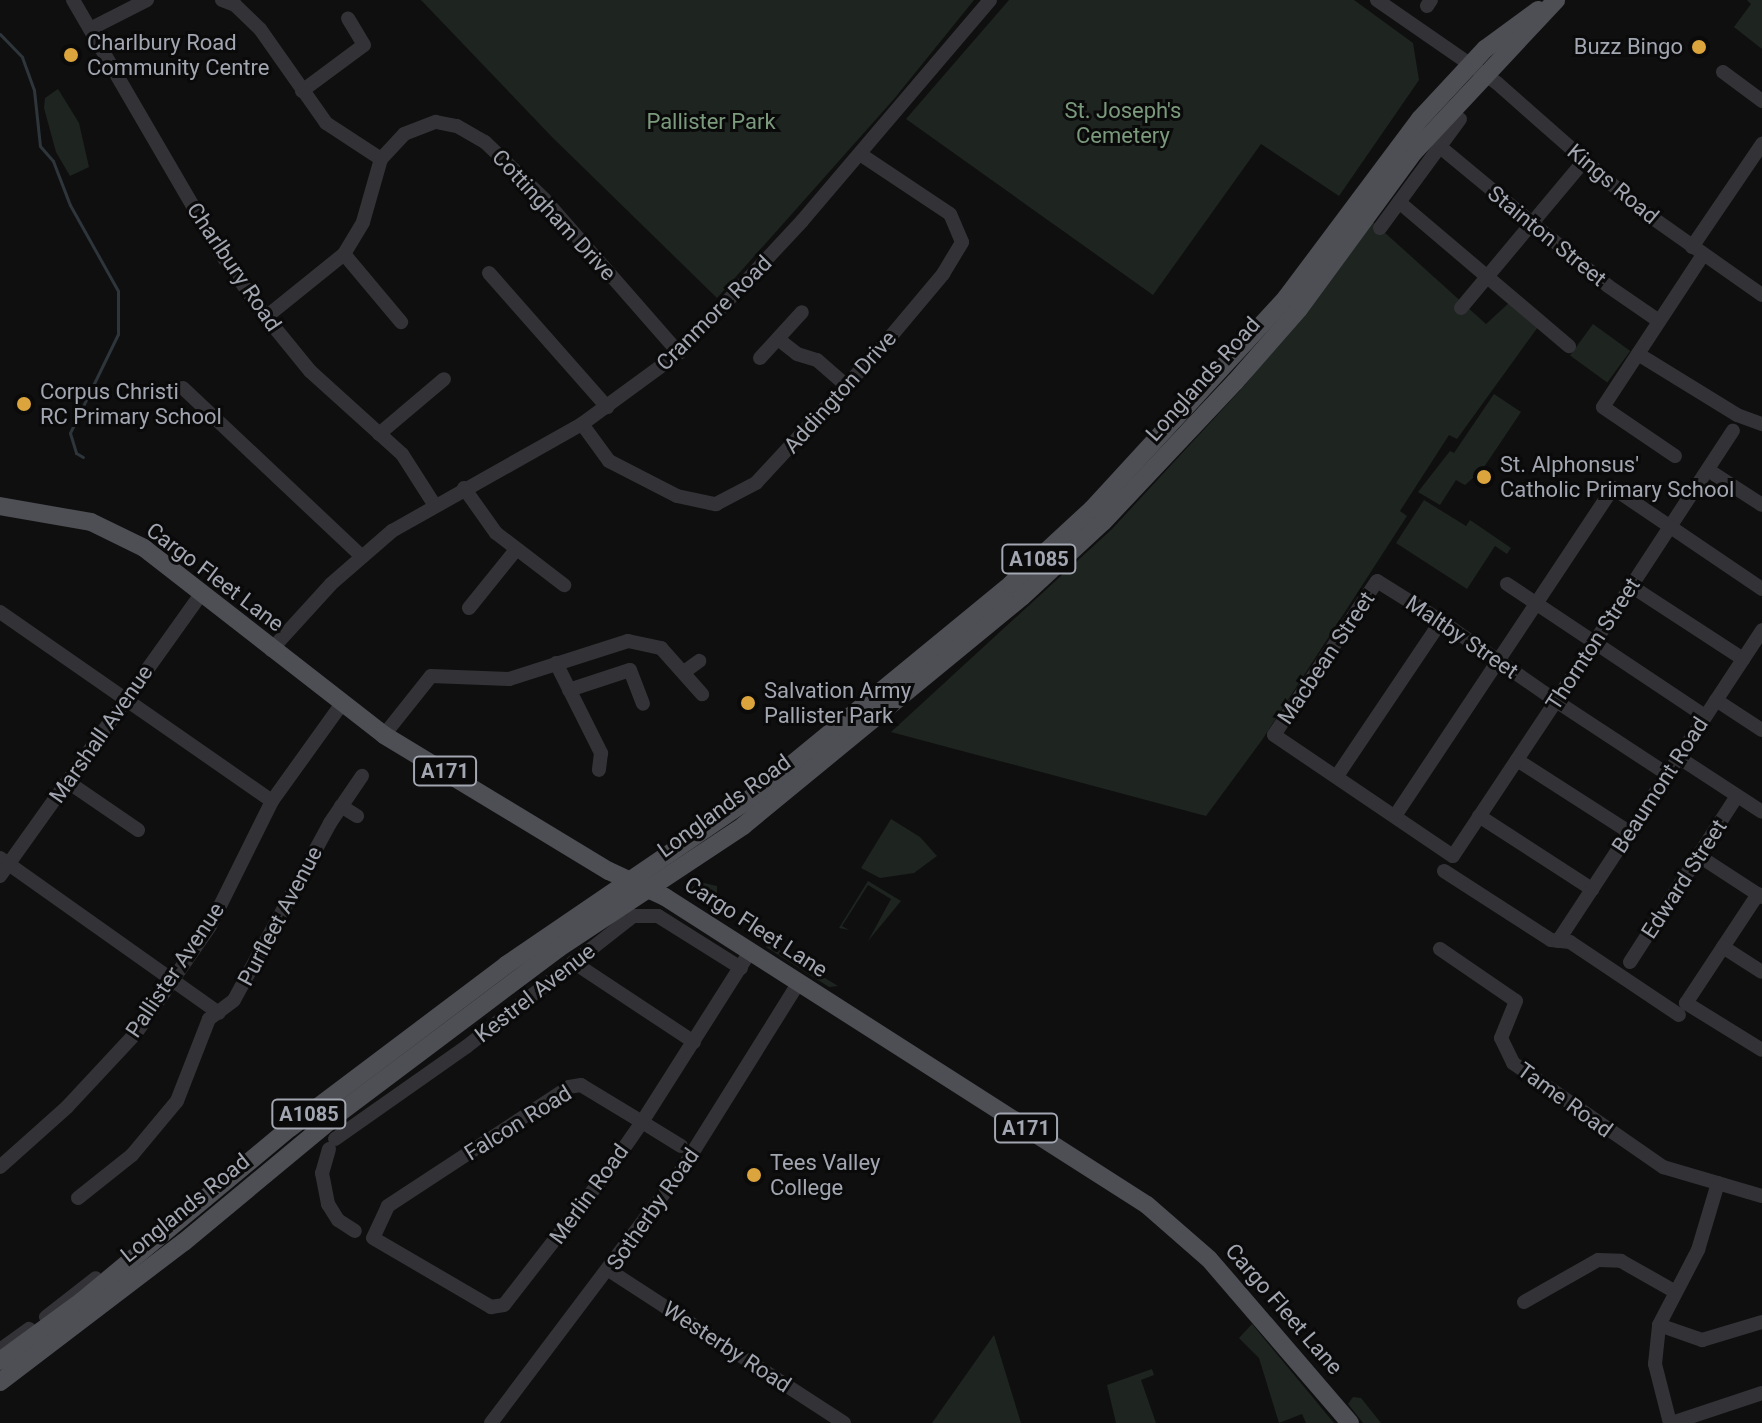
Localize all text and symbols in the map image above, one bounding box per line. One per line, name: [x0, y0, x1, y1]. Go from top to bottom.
place label: Charlbury Road Community Centre: [87, 29, 269, 80]
place label: Buzz Bingo: [1574, 34, 1683, 60]
marker: Buzz Bingo: [1690, 38, 1708, 56]
marker: Charlbury Road Community Centre: [62, 46, 80, 64]
park label: St. Joseph's Cemetery: [1065, 97, 1181, 148]
park label: Pallister Park: [646, 109, 776, 135]
street label: Kings Road: [1562, 138, 1664, 230]
street label: Cottingham Drive: [487, 144, 621, 286]
street label: Stainton Street: [1482, 180, 1612, 292]
street label: Charlbury Road: [181, 198, 287, 336]
street label: Cranmore Road: [651, 250, 777, 376]
street label: Longlands Road: [1140, 311, 1266, 447]
street label: Addington Drive: [778, 325, 902, 459]
place label: Corpus Christi RC Primary School: [40, 378, 222, 430]
marker: Corpus Christi RC Primary School: [15, 395, 33, 413]
place label: St. Alphonsus' Catholic Primary School: [1500, 451, 1734, 502]
marker: St. Alphonsus' Catholic Primary School: [1475, 468, 1493, 486]
street label: Cargo Fleet Lane: [141, 517, 289, 637]
road number: A1085: [1001, 543, 1077, 575]
street label: Thornton Street: [1540, 573, 1646, 715]
street label: Macbean Street: [1272, 587, 1380, 729]
street label: Maltby Street: [1401, 590, 1523, 684]
street label: Marshall Avenue: [44, 660, 158, 808]
place label: Salvation Army Pallister Park: [764, 677, 911, 728]
marker: Salvation Army Pallister Park: [739, 694, 757, 712]
street label: Beaumont Road: [1606, 712, 1714, 858]
street label: Longlands Road: [652, 749, 796, 863]
road number: A171: [413, 755, 477, 787]
street label: Edward Street: [1636, 815, 1732, 943]
street label: Purfleet Avenue: [232, 842, 328, 990]
street label: Cargo Fleet Lane: [680, 871, 832, 983]
street label: Pallister Avenue: [120, 898, 230, 1042]
street label: Kestrel Avenue: [470, 938, 600, 1048]
street label: Tame Road: [1512, 1057, 1618, 1143]
street label: Falcon Road: [460, 1080, 576, 1166]
road number: A1085: [271, 1098, 347, 1130]
road number: A171: [994, 1112, 1058, 1144]
street label: Merlin Road: [544, 1139, 634, 1249]
street label: Sotherby Road: [601, 1143, 705, 1275]
street label: Longlands Road: [115, 1148, 255, 1268]
place label: Tees Valley College: [770, 1149, 880, 1200]
marker: Tees Valley College: [745, 1166, 763, 1184]
street label: Cargo Fleet Lane: [1220, 1238, 1348, 1380]
street label: Westerby Road: [658, 1296, 796, 1398]

